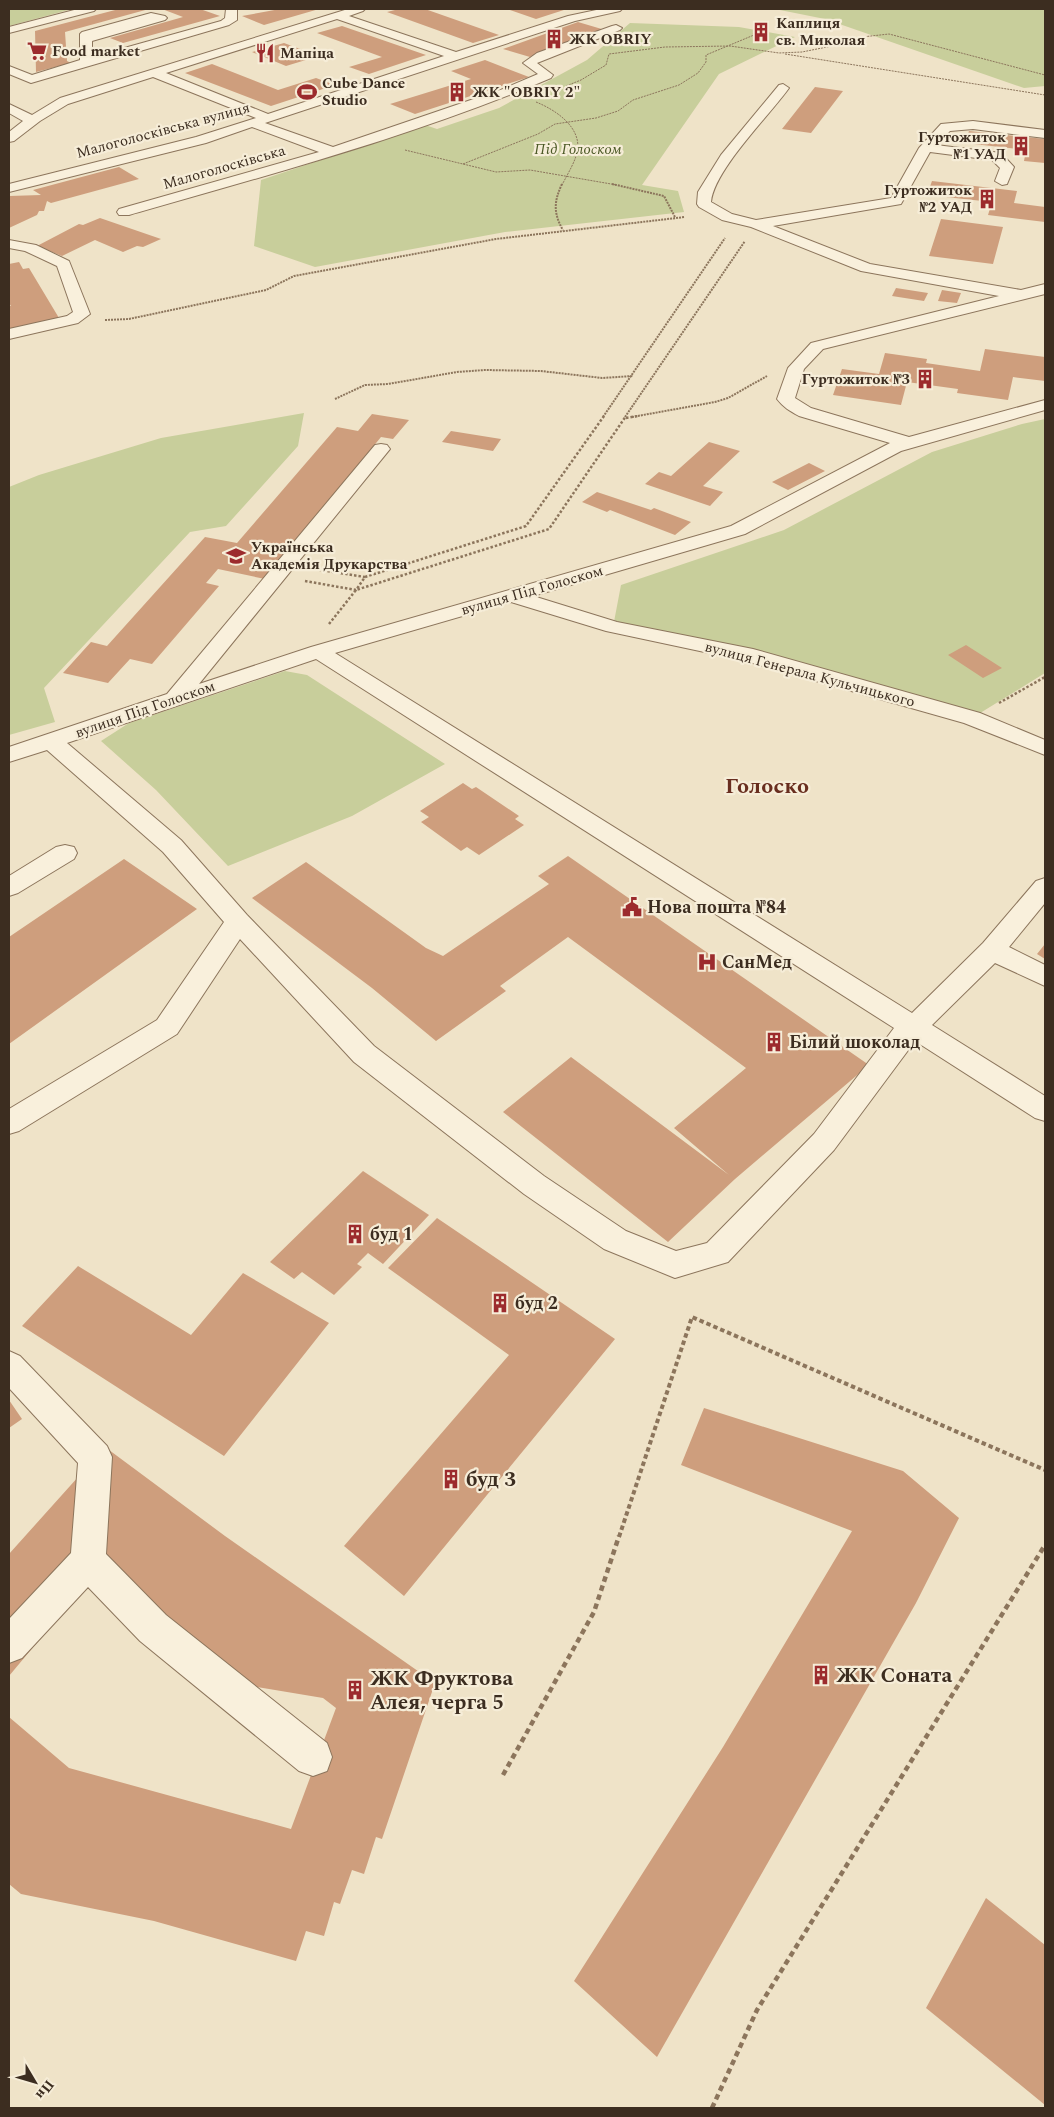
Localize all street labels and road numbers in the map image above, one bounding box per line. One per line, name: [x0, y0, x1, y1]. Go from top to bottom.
street label: Малоголосківська вулиця: [74, 96, 253, 165]
street label: Малоголосківська: [160, 139, 289, 196]
street label: вулиця Під Голоском: [458, 559, 606, 622]
street label: вулиця Генерала Кульчицького: [702, 635, 917, 714]
street label: вулиця Під Голоском: [72, 675, 218, 744]

